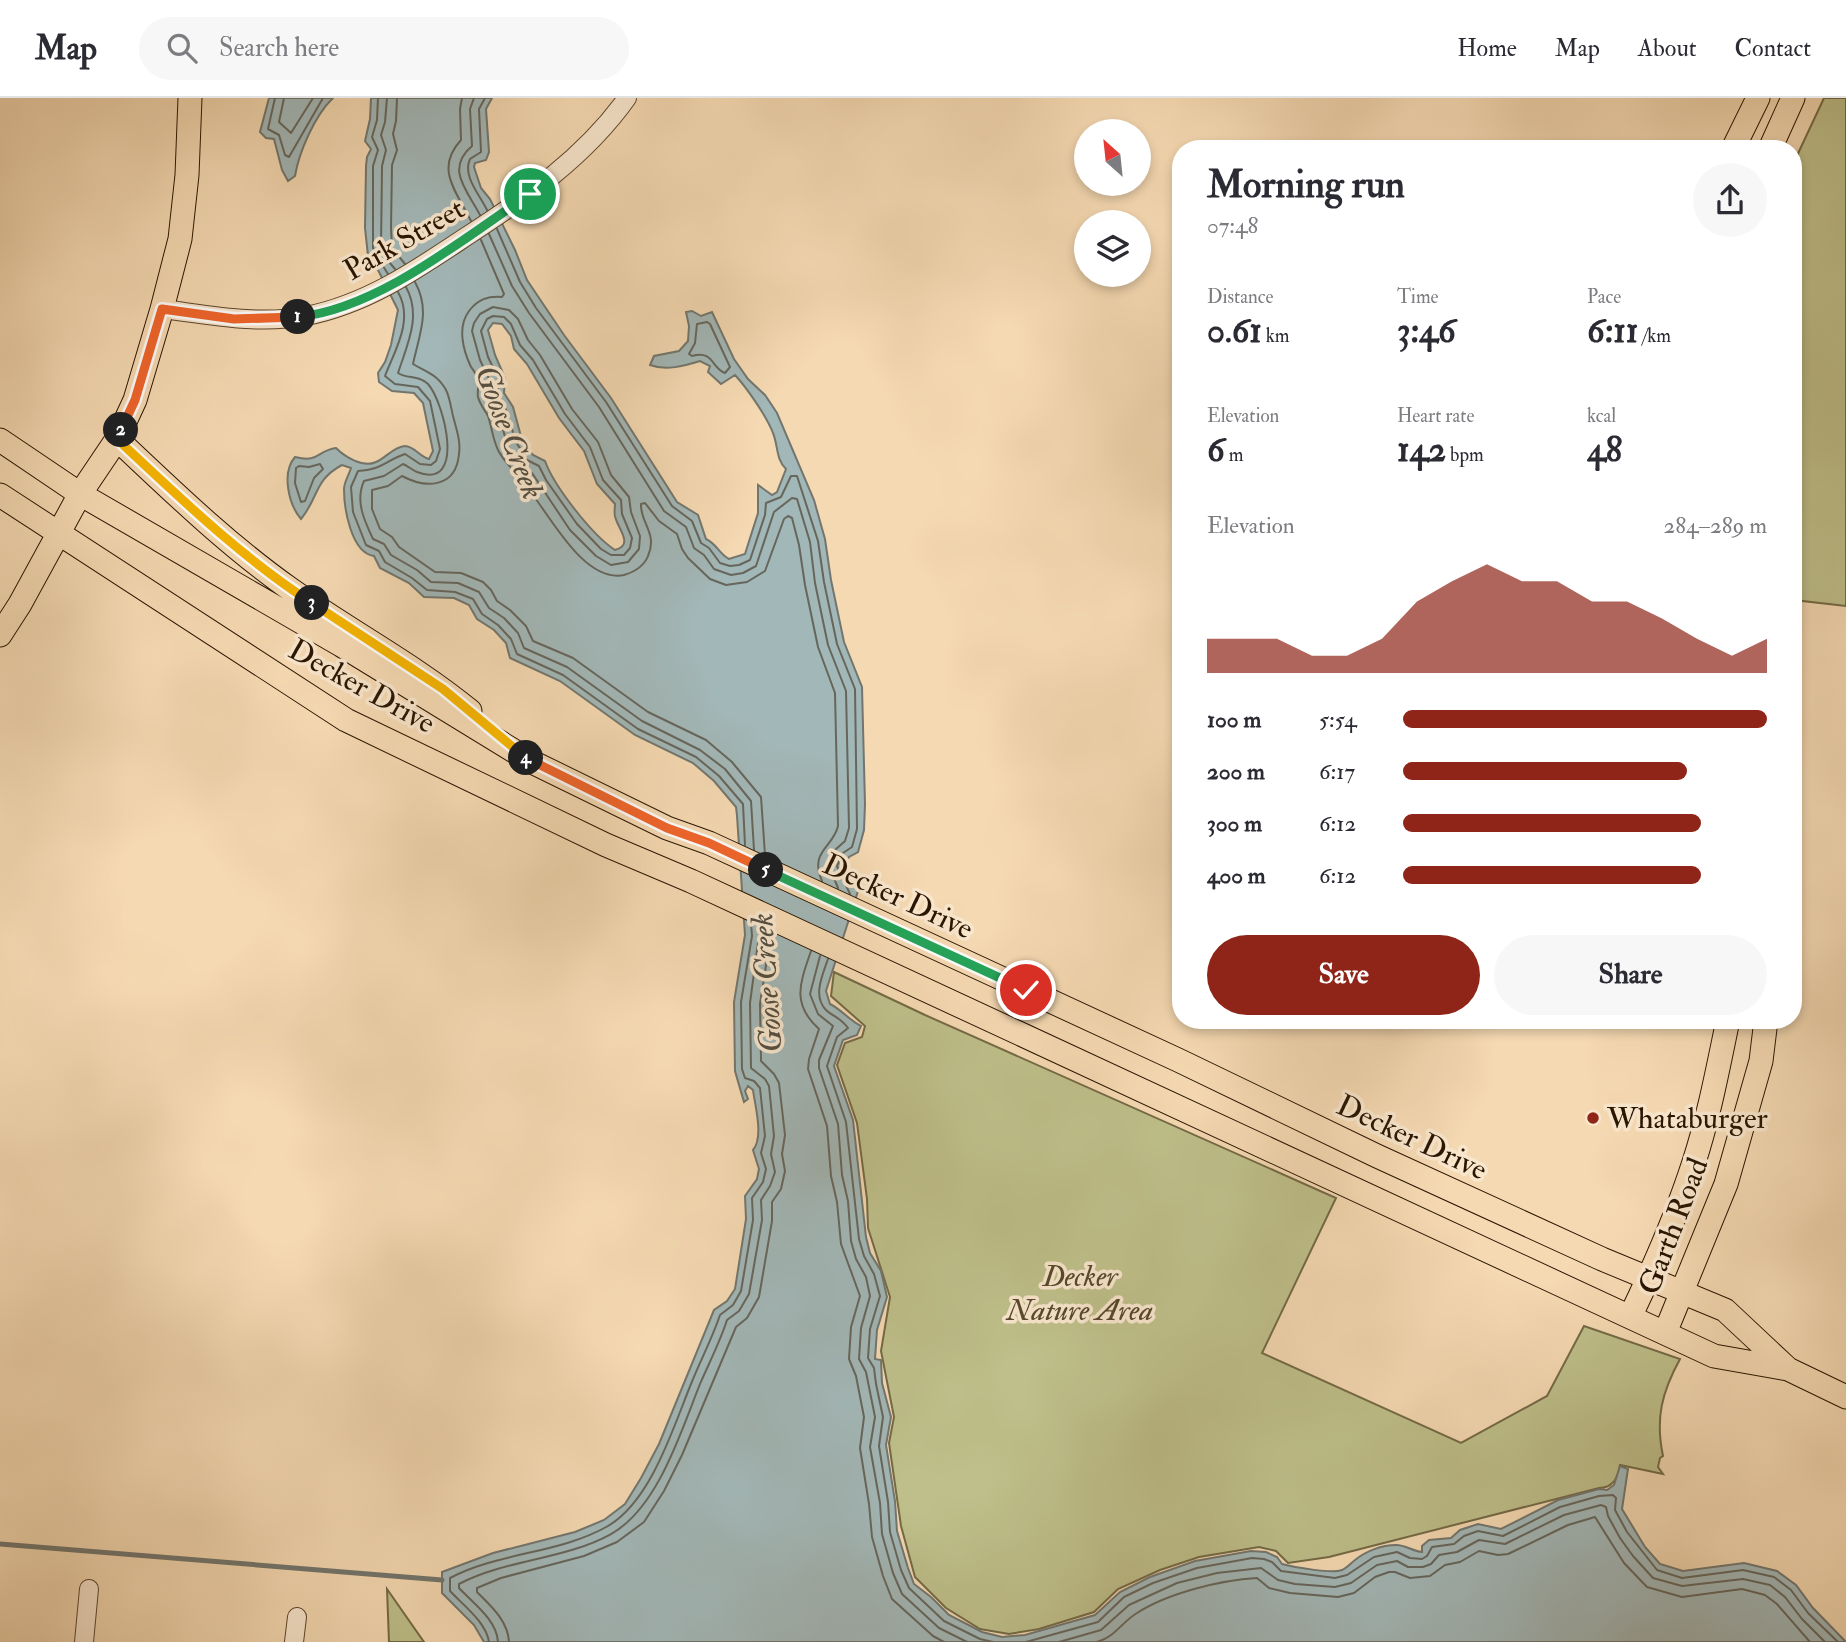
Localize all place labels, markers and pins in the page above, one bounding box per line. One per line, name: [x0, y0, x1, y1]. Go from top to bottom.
pin: [500, 164, 560, 224]
pin: 1: [280, 300, 316, 334]
pin: 2: [104, 412, 138, 448]
pin: 3: [294, 586, 330, 620]
pin: 4: [508, 740, 544, 776]
pin: 5: [748, 852, 784, 888]
pin: [996, 960, 1056, 1020]
place label: Whataburger: [1606, 1100, 1768, 1137]
marker: Whataburger: [1585, 1110, 1601, 1126]

